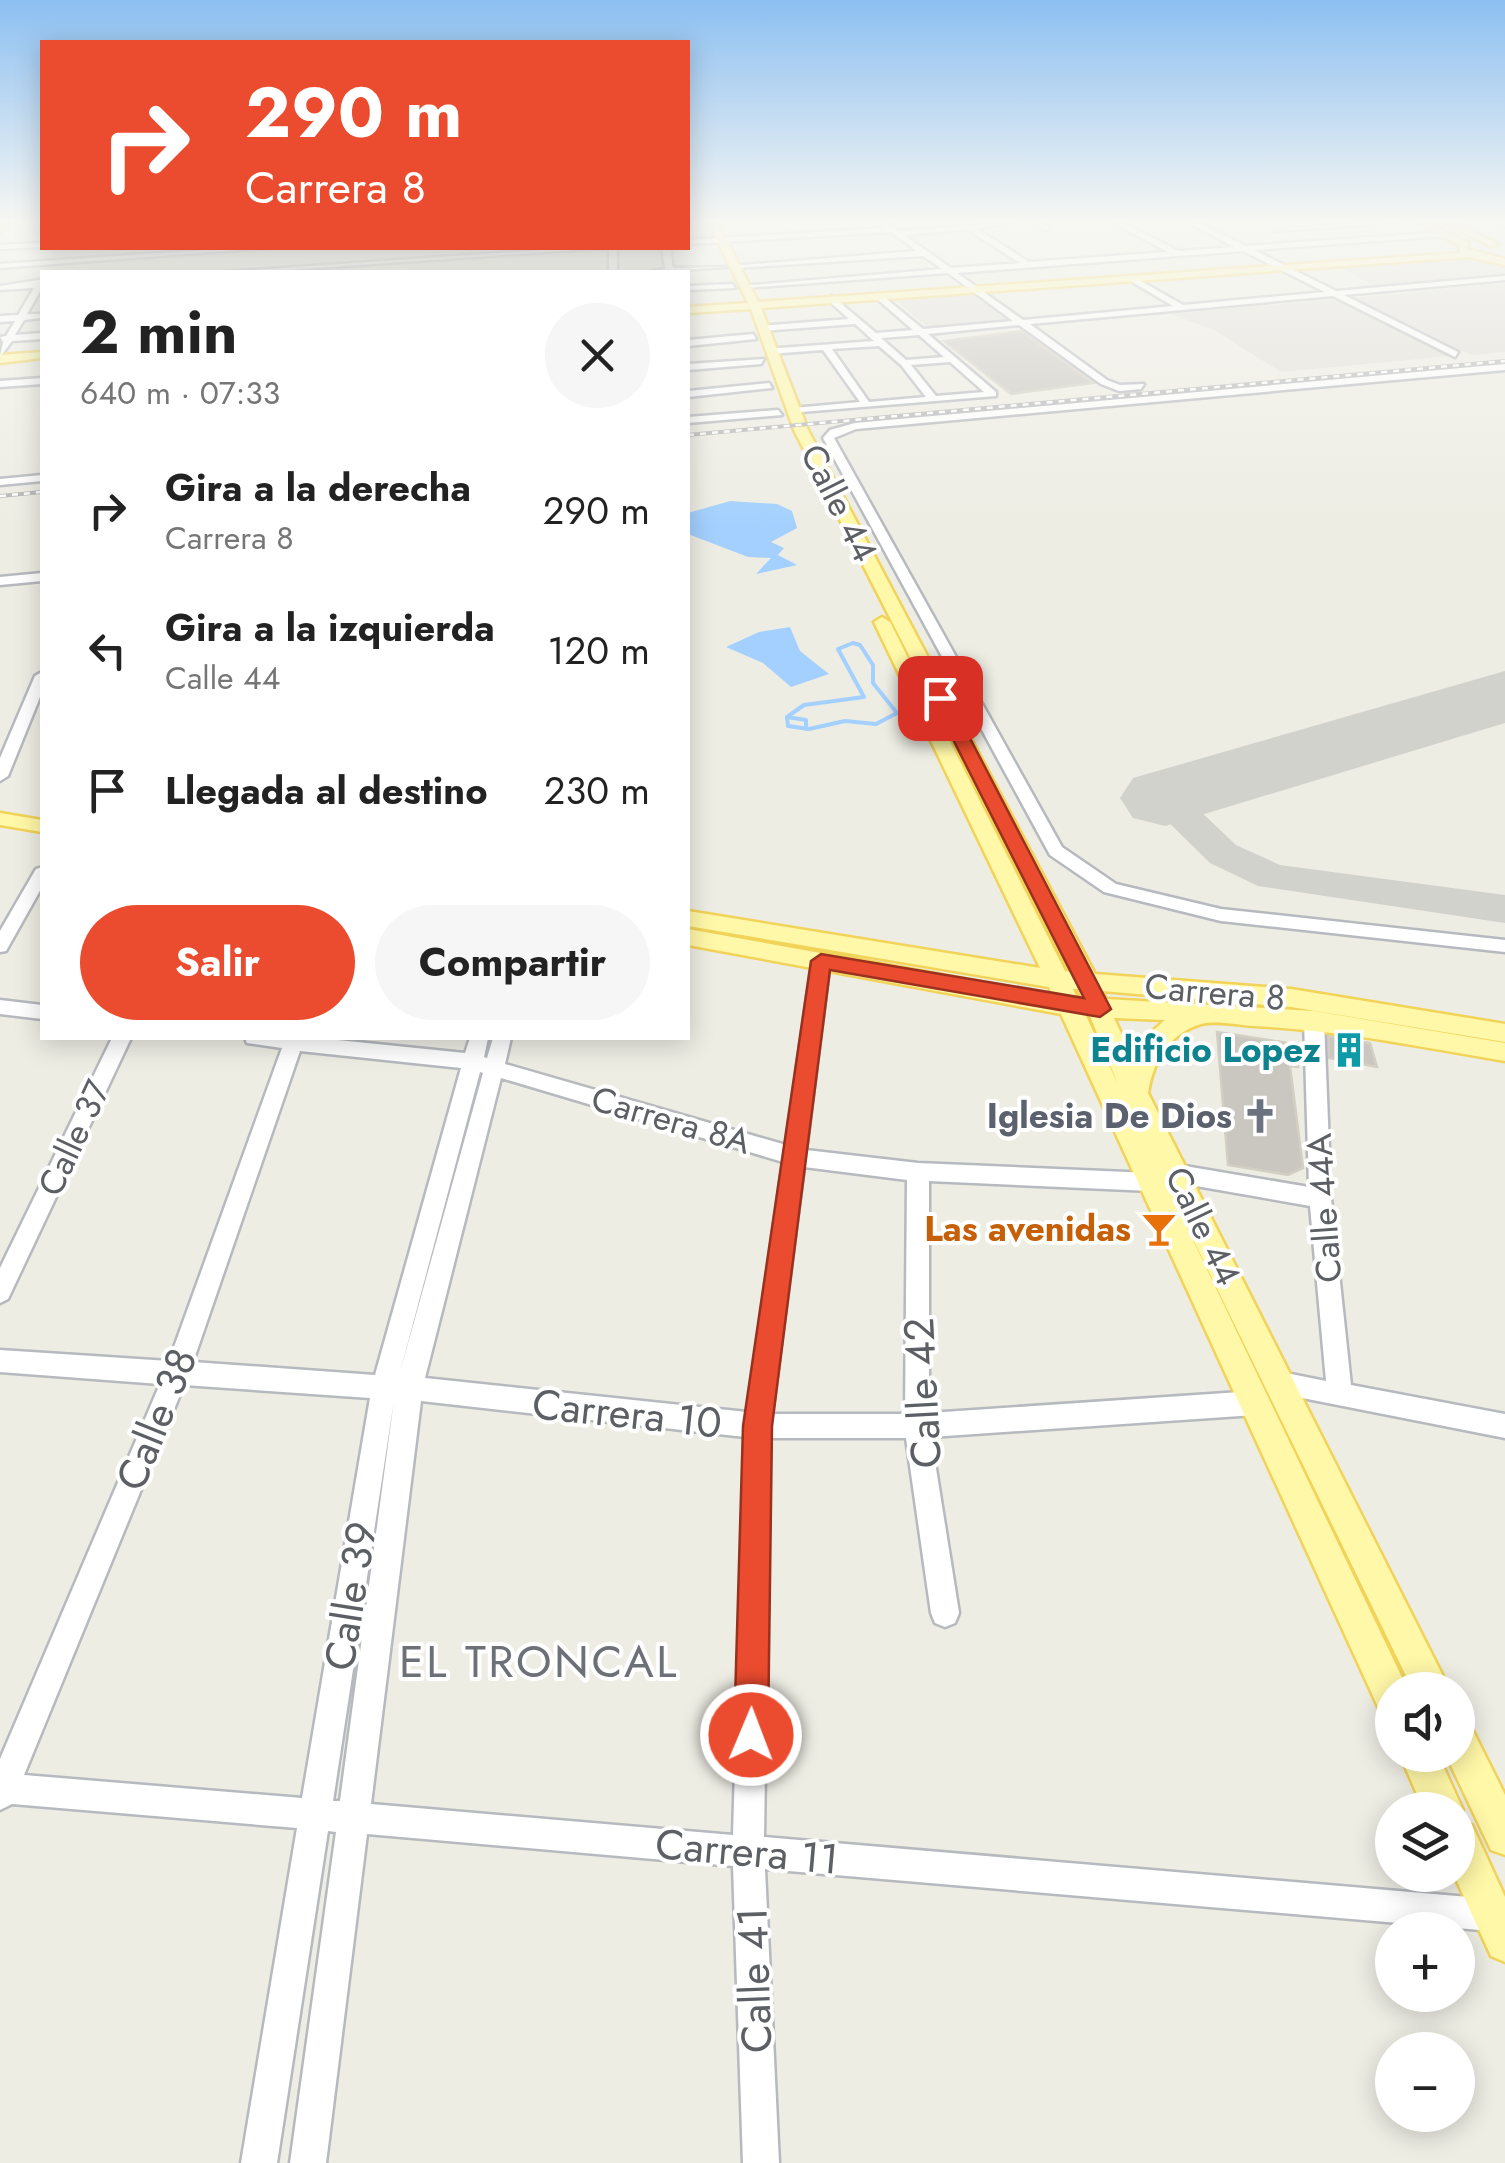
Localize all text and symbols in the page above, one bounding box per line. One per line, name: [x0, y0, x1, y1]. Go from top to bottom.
text: 290 m: [245, 62, 463, 163]
icon: right: [80, 80, 210, 210]
text: Carrera 8: [245, 155, 426, 220]
text: 2 min: [80, 289, 238, 376]
button: close: [545, 303, 650, 408]
text: 640 m · 07:33: [80, 370, 280, 416]
street label: Calle 44: [788, 435, 890, 571]
text: Gira a la derecha: [165, 460, 471, 515]
icon: right: [80, 483, 135, 538]
text: 290 m: [543, 483, 650, 538]
text: Carrera 8: [165, 515, 294, 561]
text: Gira a la izquierda: [165, 600, 495, 655]
icon: left: [80, 623, 135, 678]
text: 120 m: [547, 623, 650, 678]
text: Calle 44: [165, 655, 280, 701]
pin: [898, 656, 983, 741]
icon: arrive: [913, 671, 968, 726]
icon: arrive: [80, 763, 135, 818]
text: Llegada al destino: [165, 763, 488, 818]
text: 230 m: [544, 763, 650, 818]
button: Salir: [80, 905, 355, 1020]
button: Compartir: [375, 905, 650, 1020]
street label: Carrera 8: [1143, 961, 1287, 1023]
place label: Edificio Lopez: [1090, 1025, 1321, 1075]
building icon: Edificio Lopez: [1330, 1031, 1368, 1069]
street label: Calle 37: [25, 1071, 123, 1204]
street label: Carrera 8A: [586, 1073, 756, 1167]
place label: Iglesia De Dios: [987, 1091, 1232, 1141]
church icon: Iglesia De Dios: [1241, 1097, 1279, 1135]
street label: Calle 44A: [1294, 1132, 1354, 1284]
street label: Calle 44: [1153, 1158, 1253, 1294]
place label: Las avenidas: [924, 1204, 1131, 1254]
bar icon: Las avenidas: [1140, 1210, 1178, 1248]
street label: Calle 42: [888, 1316, 957, 1470]
street label: Calle 38: [100, 1339, 213, 1499]
street label: Carrera 10: [529, 1373, 725, 1454]
street label: Calle 39: [309, 1517, 392, 1675]
district label: EL TRONCAL: [399, 1629, 679, 1694]
map controls: [1375, 1672, 1475, 2132]
button: sound: [1375, 1672, 1475, 1772]
position arrow: [699, 1683, 803, 1787]
button: layers: [1375, 1792, 1475, 1892]
street label: Carrera 11: [653, 1813, 841, 1890]
street label: Calle 41: [721, 1906, 788, 2054]
button: +: [1375, 1912, 1475, 2012]
button: −: [1375, 2032, 1475, 2132]

